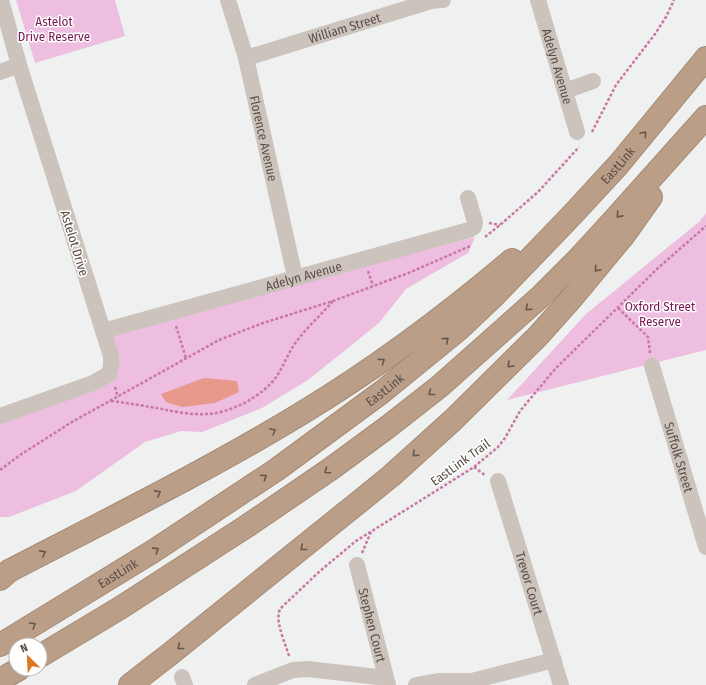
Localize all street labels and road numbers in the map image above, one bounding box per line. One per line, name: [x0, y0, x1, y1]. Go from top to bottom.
street label: William Street: [307, 10, 383, 46]
street label: Adelyn Avenue: [539, 27, 575, 106]
street label: Florence Avenue: [247, 94, 280, 183]
street label: EastLink: [598, 143, 639, 187]
street label: Astelot Drive: [57, 208, 92, 278]
street label: Adelyn Avenue: [264, 258, 343, 294]
street label: EastLink: [363, 370, 408, 409]
street label: Suffolk Street: [661, 420, 696, 495]
street label: EastLink Trail: [428, 435, 493, 489]
street label: Trevor Court: [512, 550, 546, 617]
street label: EastLink: [95, 555, 141, 591]
street label: Stephen Court: [355, 587, 389, 664]

